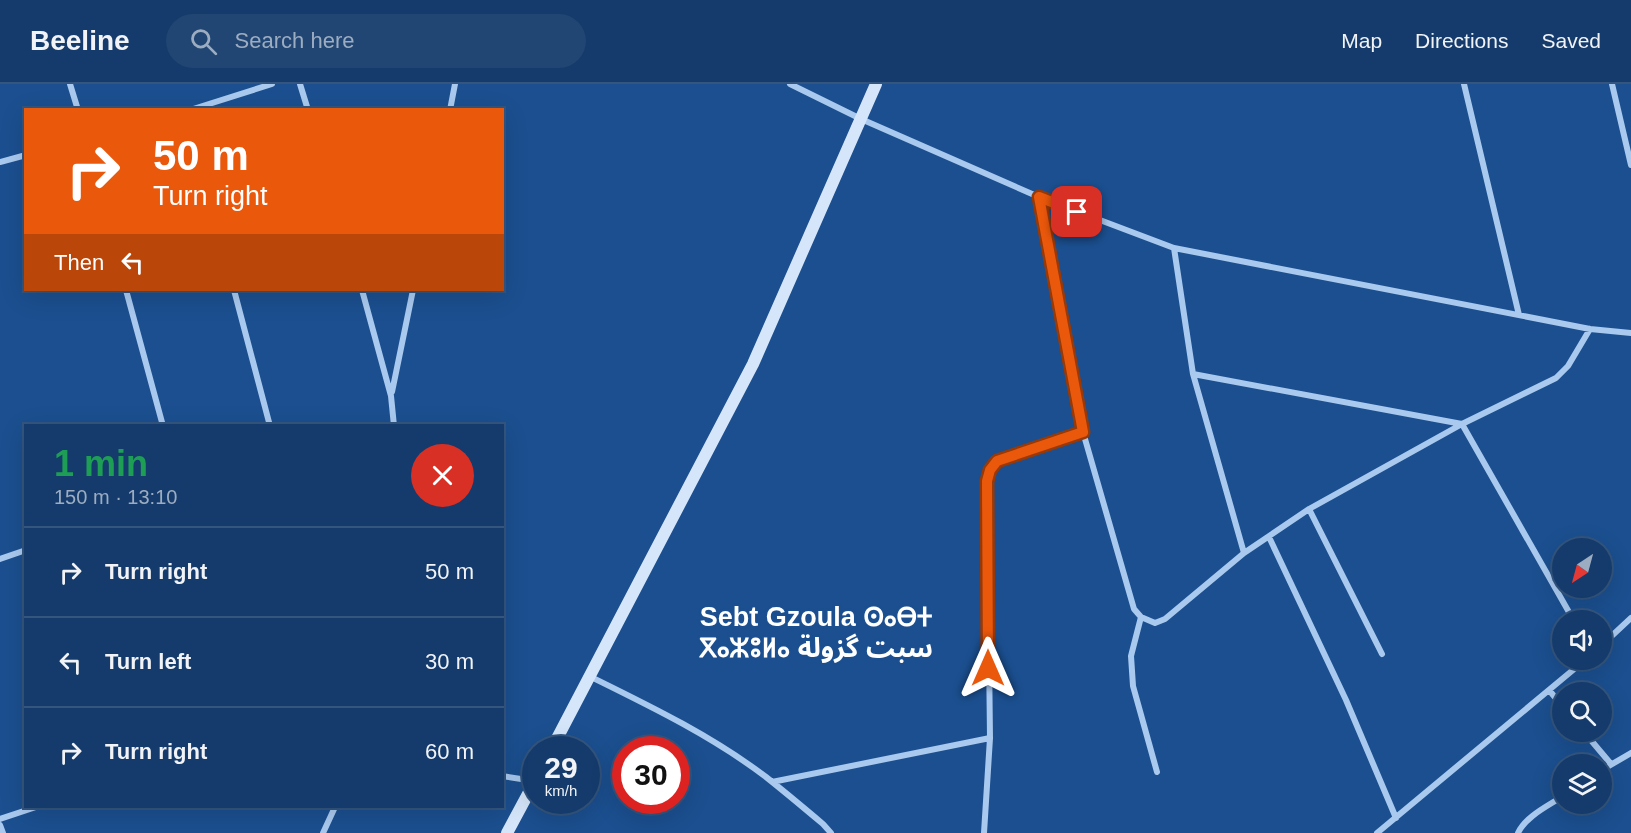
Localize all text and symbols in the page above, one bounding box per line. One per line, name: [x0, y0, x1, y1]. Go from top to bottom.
search box: [166, 14, 586, 68]
text: Beeline: [30, 25, 130, 56]
icon: search: [187, 25, 220, 58]
text: Search here: [235, 28, 354, 53]
text: Map: [1341, 29, 1382, 52]
text: Directions: [1415, 29, 1508, 52]
text: Saved: [1541, 29, 1601, 52]
icon: right: [54, 132, 132, 210]
text: 50 m: [153, 132, 249, 179]
text: Turn right: [153, 181, 268, 211]
pin: [1051, 186, 1102, 237]
icon: arrive: [1060, 195, 1093, 228]
icon: left: [116, 246, 149, 279]
text: Then: [54, 250, 104, 275]
text: 1 min: [54, 443, 148, 484]
button: close: [411, 444, 474, 507]
text: 150 m · 13:10: [54, 486, 177, 508]
north arrow: [1552, 538, 1612, 598]
map controls: [1552, 538, 1612, 814]
icon: right: [54, 556, 87, 589]
text: Turn right: [105, 559, 207, 584]
text: 50 m: [425, 559, 474, 584]
district label: Sebt Gzoula ⵙⴰⴱⵜ ⴳⴰⵣⵓⵍⴰ سبت گزولة: [699, 602, 933, 664]
button: sound: [1552, 610, 1612, 670]
position arrow: [956, 636, 1020, 700]
icon: left: [54, 646, 87, 679]
text: Turn left: [105, 649, 191, 674]
text: 30 m: [425, 649, 474, 674]
button: search: [1552, 682, 1612, 742]
icon: right: [54, 736, 87, 769]
speed limit sign: 30: [612, 736, 690, 814]
text: Turn right: [105, 739, 207, 764]
text: 60 m: [425, 739, 474, 764]
text: 29: [544, 751, 578, 784]
button: layers: [1552, 754, 1612, 814]
text: km/h: [545, 782, 577, 799]

